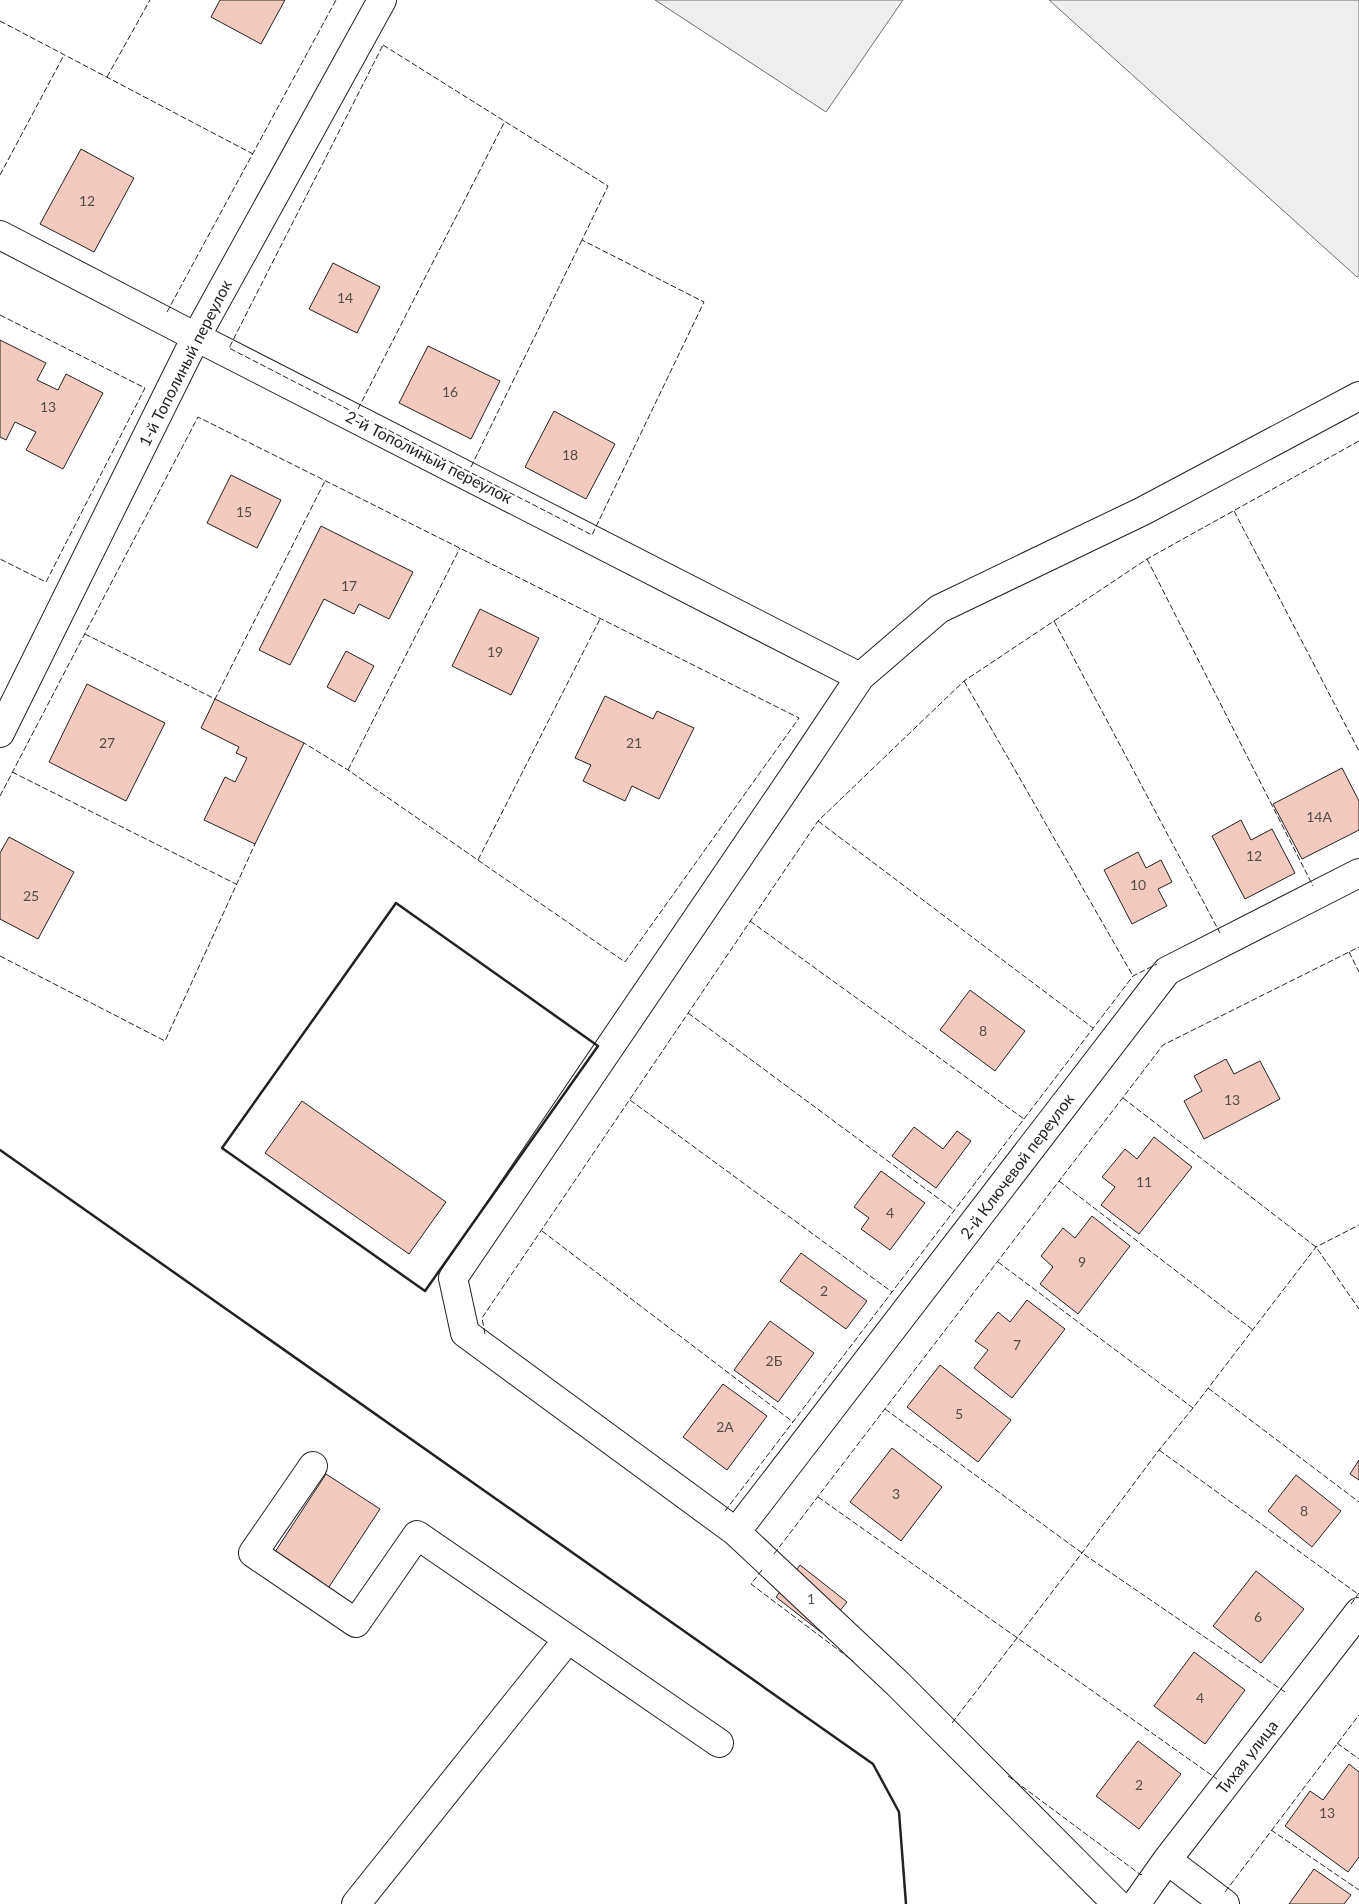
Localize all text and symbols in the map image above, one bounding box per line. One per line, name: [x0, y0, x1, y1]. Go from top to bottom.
house number: 12: [79, 192, 95, 209]
street label: 1-й Тополиный переулок: [134, 276, 235, 449]
house number: 14: [337, 289, 353, 306]
house number: 16: [442, 383, 458, 400]
house number: 13: [40, 398, 56, 415]
street label: 2-й Тополиный переулок: [343, 406, 516, 507]
house number: 18: [562, 446, 578, 463]
house number: 15: [236, 503, 252, 520]
house number: 17: [341, 577, 357, 594]
house number: 19: [487, 643, 503, 660]
house number: 27: [99, 734, 115, 751]
house number: 21: [626, 734, 642, 751]
house number: 14А: [1306, 808, 1332, 825]
house number: 12: [1246, 847, 1262, 864]
house number: 10: [1130, 876, 1146, 893]
house number: 25: [23, 887, 39, 904]
house number: 8: [979, 1022, 987, 1039]
street label: 2-й Ключевой переулок: [956, 1089, 1078, 1242]
house number: 13: [1224, 1091, 1240, 1108]
house number: 11: [1136, 1173, 1152, 1190]
house number: 4: [886, 1204, 894, 1221]
house number: 9: [1078, 1253, 1086, 1270]
house number: 2: [820, 1282, 828, 1299]
house number: 7: [1013, 1336, 1021, 1353]
house number: 2Б: [766, 1352, 783, 1369]
house number: 5: [955, 1405, 963, 1422]
house number: 2А: [716, 1418, 734, 1435]
house number: 3: [892, 1485, 900, 1502]
house number: 8: [1300, 1502, 1308, 1519]
house number: 1: [807, 1590, 815, 1607]
house number: 6: [1254, 1608, 1262, 1625]
house number: 4: [1196, 1689, 1204, 1706]
street label: Тихая улица: [1212, 1716, 1281, 1797]
house number: 2: [1135, 1776, 1143, 1793]
house number: 13: [1319, 1804, 1335, 1821]

